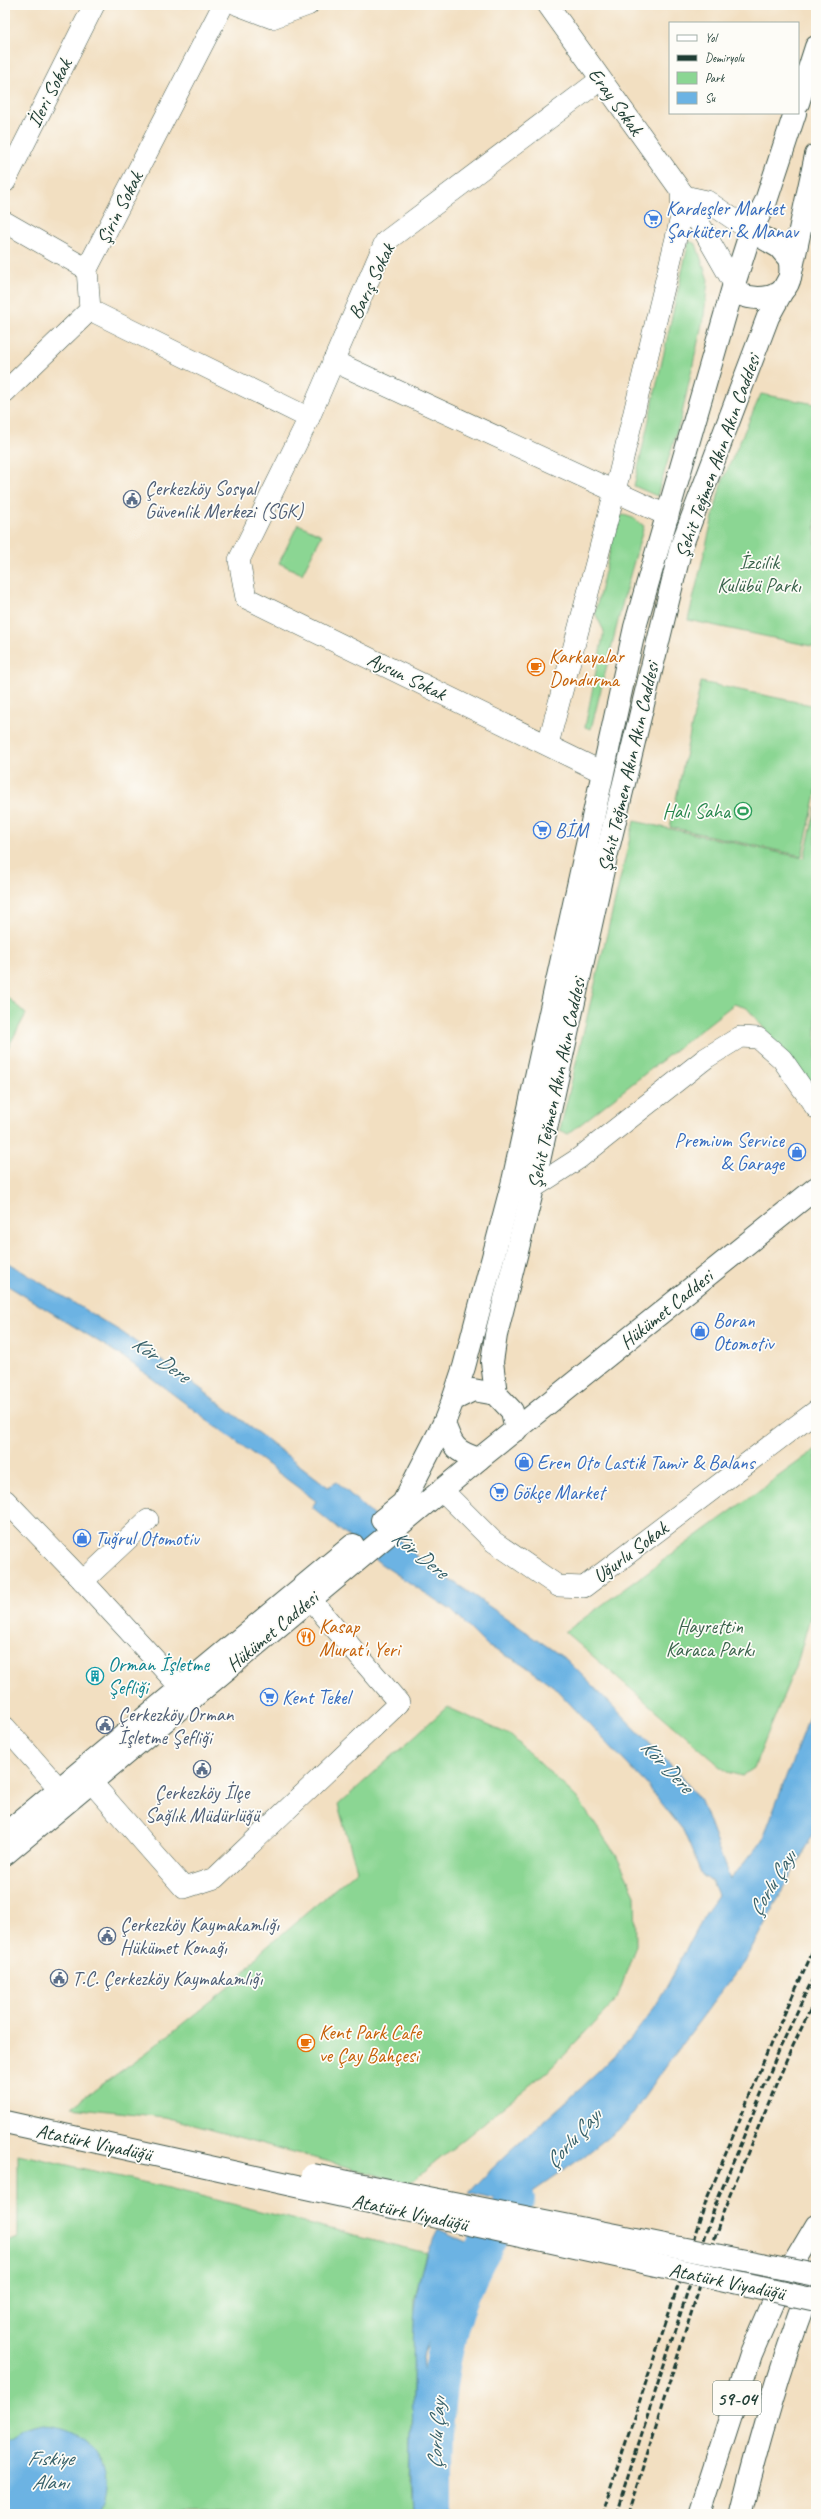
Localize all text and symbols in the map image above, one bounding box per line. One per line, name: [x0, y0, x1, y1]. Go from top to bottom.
legend: [669, 22, 799, 114]
text: Yol: [705, 30, 719, 46]
text: Demiryolu: [705, 50, 746, 66]
street label: İleri Sokak: [22, 53, 78, 132]
street label: Eray Sokak: [583, 63, 650, 141]
text: Park: [705, 70, 726, 86]
text: Su: [705, 90, 717, 106]
street label: Şirin Sokak: [91, 166, 149, 249]
place label: Kardeşler Market Şarküteri & Manav: [666, 196, 800, 244]
supermarket icon: Kardeşler Market Şarküteri & Manav: [643, 209, 663, 229]
street label: Barış Sokak: [342, 238, 401, 323]
street label: Şehit Teğmen Akın Akın Caddesi: [669, 349, 767, 561]
place label: Çerkezköy Sosyal Güvenlik Merkezi (SGK): [145, 476, 304, 524]
public building icon: Çerkezköy Sosyal Güvenlik Merkezi (SGK): [122, 489, 142, 509]
park label: İzcilik Kulübü Parkı: [717, 550, 802, 598]
place label: Karkayalar Dondurma: [549, 644, 626, 692]
street label: Aysun Sokak: [363, 647, 452, 707]
cafe icon: Karkayalar Dondurma: [526, 657, 546, 677]
street label: Şehit Teğmen Akın Akın Caddesi: [592, 658, 665, 874]
place label: Halı Saha: [662, 799, 732, 824]
sports icon: Halı Saha: [733, 801, 753, 821]
place label: BİM: [555, 818, 589, 843]
supermarket icon: BİM: [532, 820, 552, 840]
street label: Şehit Teğmen Akın Akın Caddesi: [522, 973, 591, 1191]
place label: Premium Service & Garage: [674, 1128, 785, 1176]
shop icon: Premium Service & Garage: [787, 1142, 807, 1162]
street label: Hükümet Caddesi: [615, 1263, 720, 1355]
place label: Boran Otomotiv: [713, 1308, 776, 1356]
shop icon: Boran Otomotiv: [690, 1321, 710, 1341]
water label: Kör Dere: [127, 1330, 197, 1390]
place label: Eren Oto Lastik Tamir & Balans: [537, 1450, 757, 1475]
shop icon: Eren Oto Lastik Tamir & Balans: [514, 1452, 534, 1472]
place label: Gökçe Market: [512, 1480, 608, 1505]
supermarket icon: Gökçe Market: [489, 1482, 509, 1502]
street label: Uğurlu Sokak: [588, 1515, 674, 1589]
water label: Kör Dere: [387, 1524, 456, 1586]
place label: Tuğrul Otomotiv: [95, 1526, 201, 1551]
shop icon: Tuğrul Otomotiv: [72, 1528, 92, 1548]
street label: Hükümet Caddesi: [221, 1584, 325, 1677]
place label: Kasap Murat'ı Yeri: [319, 1614, 402, 1662]
park label: Hayrettin Karaca Parkı: [666, 1614, 756, 1662]
restaurant icon: Kasap Murat'ı Yeri: [296, 1627, 316, 1647]
place label: Orman İşletme Şefliği: [108, 1652, 210, 1700]
building icon: Orman İşletme Şefliği: [85, 1666, 105, 1686]
place label: Kent Tekel: [282, 1685, 353, 1710]
supermarket icon: Kent Tekel: [259, 1687, 279, 1707]
place label: Çerkezköy Orman İşletme Şefliği: [118, 1702, 235, 1750]
public building icon: Çerkezköy Orman İşletme Şefliği: [95, 1715, 115, 1735]
water label: Kör Dere: [635, 1734, 701, 1800]
public building icon: Çerkezköy İlçe Sağlık Müdürlüğü: [192, 1759, 212, 1779]
place label: Çerkezköy İlçe Sağlık Müdürlüğü: [145, 1780, 262, 1828]
water label: Çorlu Çayı: [742, 1843, 803, 1920]
place label: Çerkezköy Kaymakamlığı Hükümet Konağı: [120, 1912, 280, 1960]
public building icon: Çerkezköy Kaymakamlığı Hükümet Konağı: [97, 1926, 117, 1946]
place label: T.C. Çerkezköy Kaymakamlığı: [72, 1966, 264, 1991]
public building icon: T.C. Çerkezköy Kaymakamlığı: [49, 1968, 69, 1988]
place label: Kent Park Cafe ve Çay Bahçesi: [319, 2020, 422, 2068]
cafe icon: Kent Park Cafe ve Çay Bahçesi: [296, 2033, 316, 2053]
water label: Çorlu Çayı: [539, 2100, 609, 2173]
street label: Atatürk Viyadüğü: [34, 2118, 156, 2167]
street label: Atatürk Viyadüğü: [350, 2188, 472, 2237]
street label: Atatürk Viyadüğü: [667, 2257, 789, 2306]
road number: 59-04: [713, 2381, 761, 2415]
water label: Çorlu Çayı: [421, 2394, 451, 2469]
water label: Fıskiye Alanı: [27, 2445, 76, 2495]

